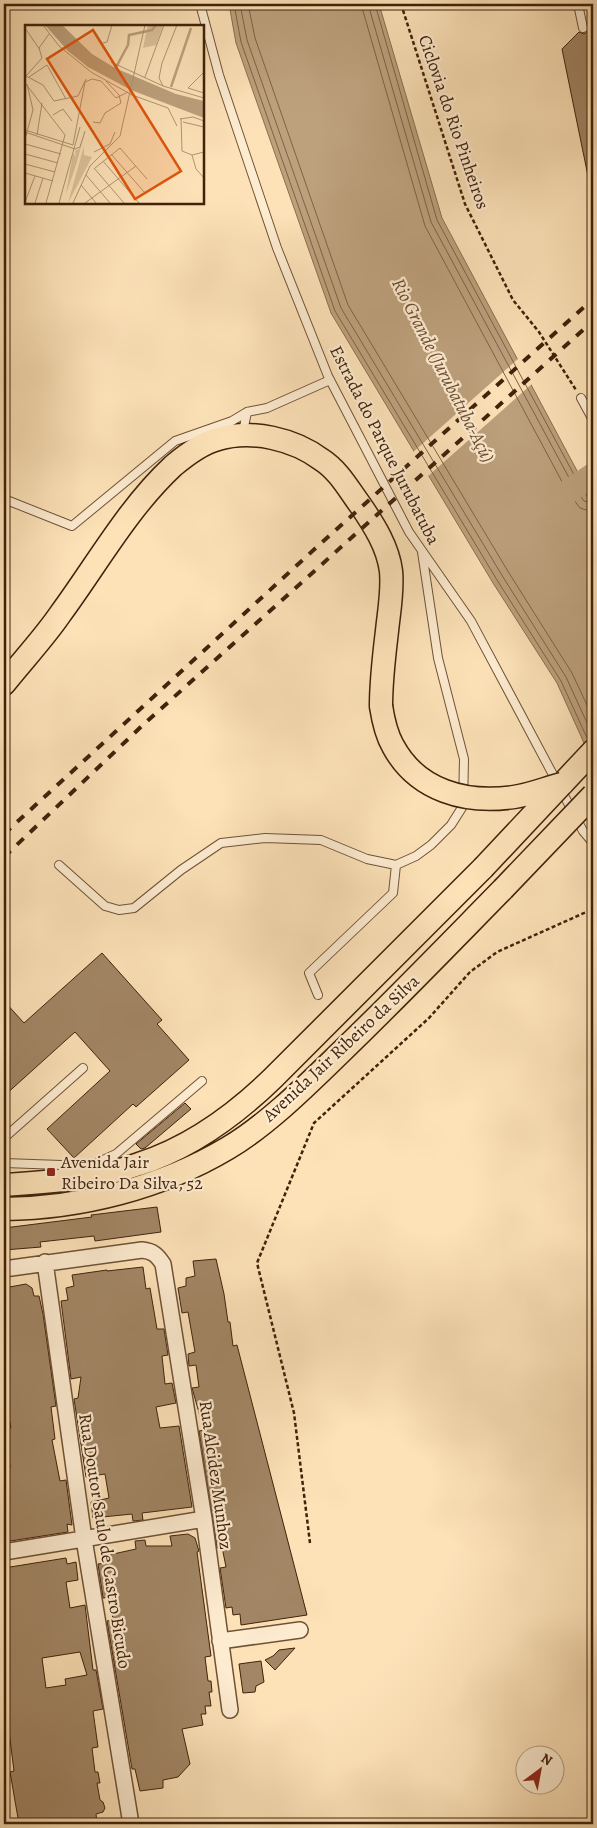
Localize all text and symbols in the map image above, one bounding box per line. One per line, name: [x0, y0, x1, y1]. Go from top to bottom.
inset map: [25, 25, 204, 204]
street label: Ciclovia do Rio Pinheiros: [413, 32, 495, 212]
water label: Rio Grande (Jurubatuba-Açú): [385, 274, 501, 467]
street label: Estrada do Parque Jurubatuba: [324, 341, 446, 549]
street label: Avenida Jair Ribeiro da Silva: [257, 969, 425, 1128]
place label: Avenida Jair Ribeiro Da Silva, 52: [60, 1150, 203, 1195]
marker: Avenida Jair Ribeiro Da Silva, 52: [45, 1166, 57, 1178]
street label: Rua Alcidez Munhoz: [194, 1399, 238, 1551]
street label: Rua Doutor Saulo de Castro Bicudo: [73, 1412, 137, 1670]
north arrow: [514, 1746, 564, 1796]
text: N: [537, 1749, 556, 1770]

